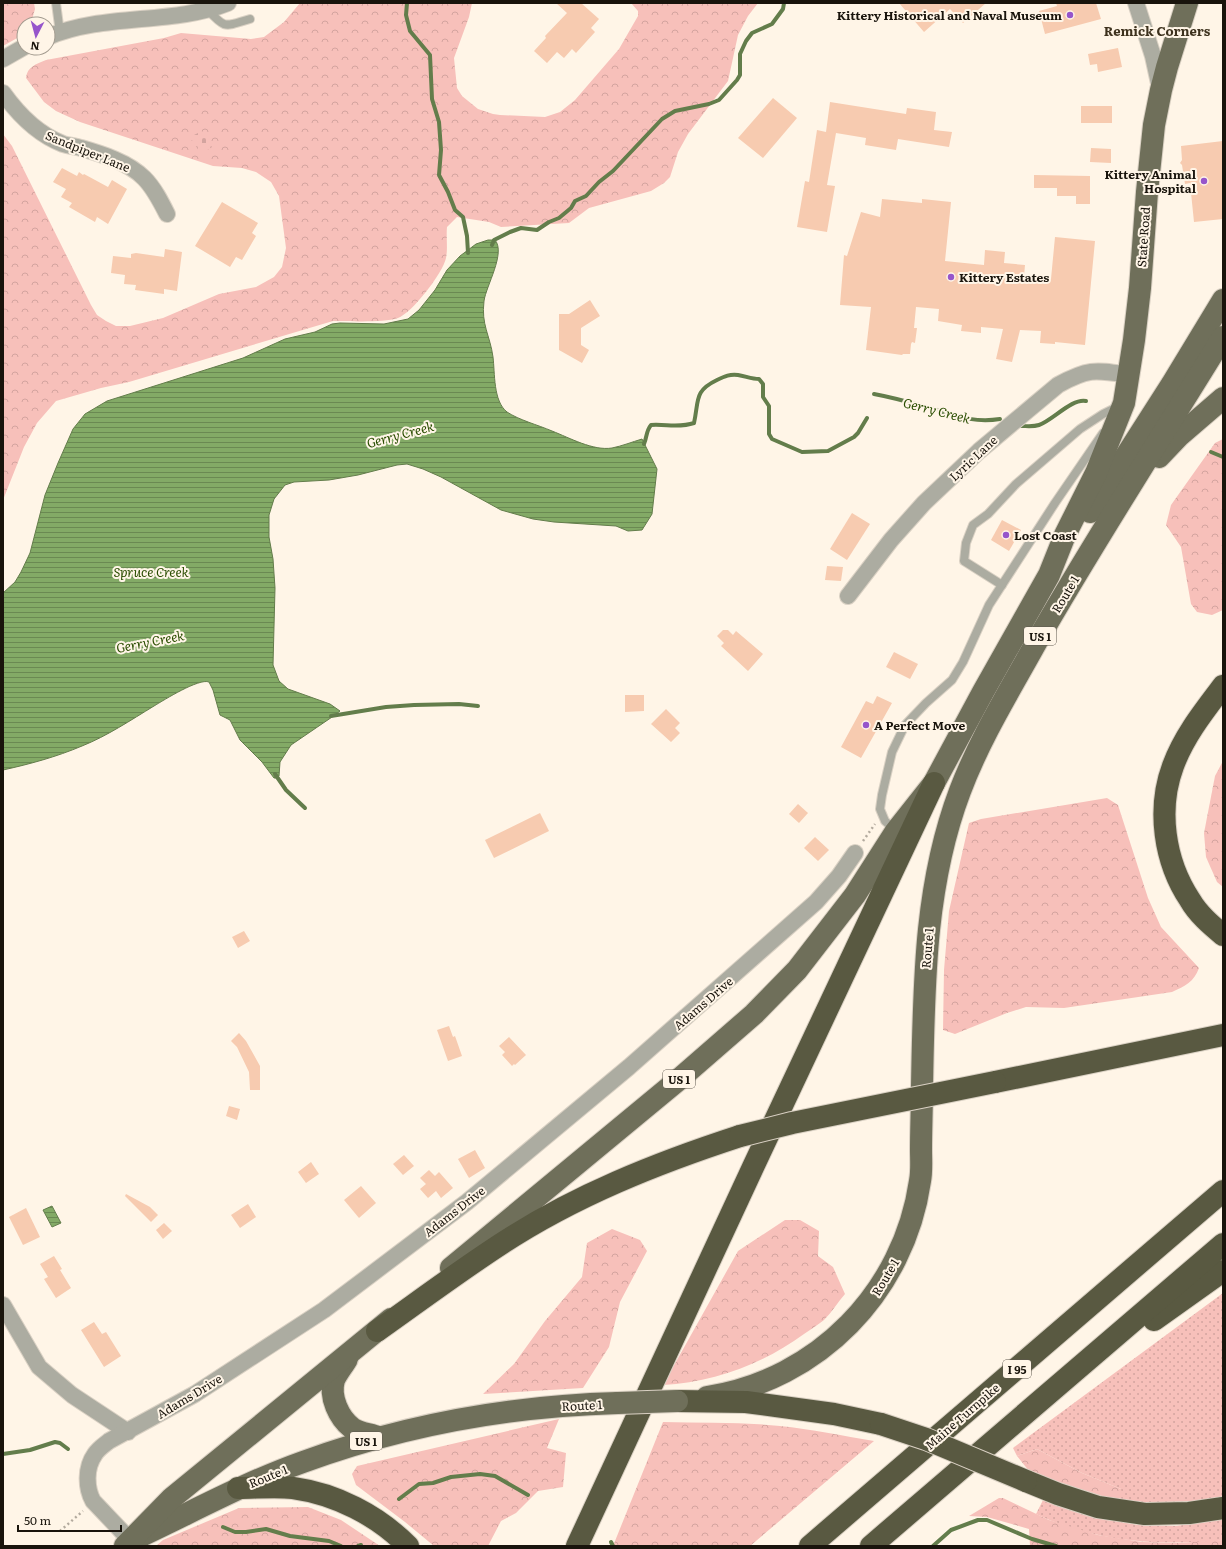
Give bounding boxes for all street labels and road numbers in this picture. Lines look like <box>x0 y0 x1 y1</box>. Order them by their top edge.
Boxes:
street label: Sandpiper Lane <box>43 126 133 176</box>
street label: State Road <box>1132 206 1154 268</box>
street label: Lyric Lane <box>945 431 1001 485</box>
street label: Route 1 <box>1047 572 1083 616</box>
road number: US 1 <box>1024 627 1056 645</box>
street label: Route 1 <box>916 927 938 969</box>
street label: Adams Drive <box>669 972 737 1034</box>
road number: US 1 <box>663 1070 695 1088</box>
street label: Adams Drive <box>420 1181 488 1241</box>
street label: Route 1 <box>867 1255 903 1299</box>
road number: I 95 <box>1003 1360 1031 1378</box>
street label: Adams Drive <box>153 1369 225 1423</box>
street label: Maine Turnpike <box>921 1379 1003 1453</box>
street label: Route 1 <box>561 1395 603 1415</box>
road number: US 1 <box>350 1432 382 1450</box>
street label: Route 1 <box>246 1460 290 1492</box>

